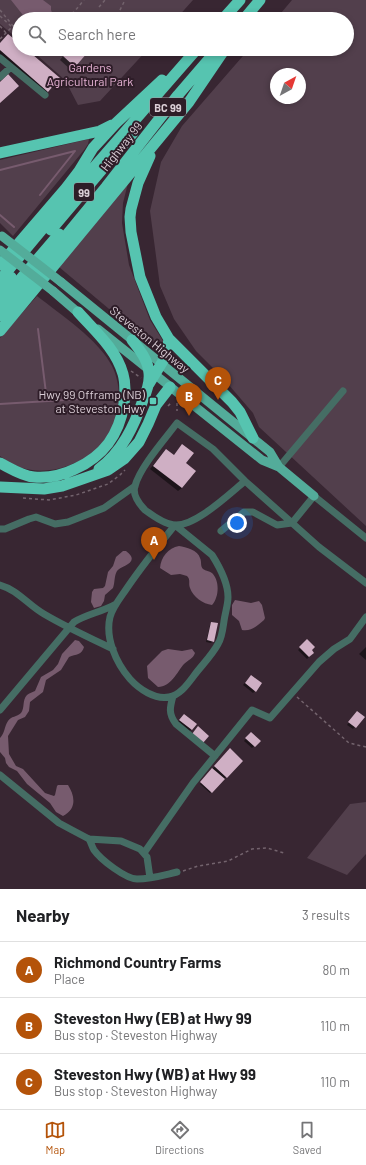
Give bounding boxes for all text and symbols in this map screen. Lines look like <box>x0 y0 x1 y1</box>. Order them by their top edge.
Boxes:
search box <box>12 12 354 56</box>
icon: search <box>26 23 48 45</box>
text: Search here <box>58 25 136 43</box>
park label: Gardens Agricultural Park <box>47 60 133 88</box>
north arrow <box>270 68 306 104</box>
road number: BC 99 <box>150 98 186 116</box>
street label: Highway 99 <box>97 119 145 173</box>
road number: 99 <box>74 183 94 201</box>
street label: Steveston Highway <box>107 303 193 376</box>
pin: C <box>205 367 231 400</box>
pin: B <box>176 383 202 416</box>
place label: Hwy 99 Offramp (NB) at Steveston Hwy <box>38 387 146 415</box>
marker: Hwy 99 Offramp (NB) at Steveston Hwy <box>148 396 158 406</box>
your location <box>227 513 247 533</box>
pin: A <box>141 527 167 560</box>
text: Nearby <box>16 905 70 925</box>
text: 3 results <box>302 907 350 923</box>
text: Richmond Country Farms <box>54 953 221 971</box>
text: A <box>25 962 33 978</box>
text: 80 m <box>323 962 350 978</box>
text: Place <box>54 971 85 987</box>
text: Steveston Hwy (EB) at Hwy 99 <box>54 1009 252 1027</box>
text: B <box>25 1018 33 1034</box>
text: 110 m <box>320 1018 350 1034</box>
text: Bus stop · Steveston Highway <box>54 1027 217 1043</box>
text: Steveston Hwy (WB) at Hwy 99 <box>54 1065 256 1083</box>
text: C <box>25 1074 33 1090</box>
text: 110 m <box>320 1074 350 1090</box>
text: Bus stop · Steveston Highway <box>54 1083 217 1099</box>
tab: Map <box>44 1119 66 1156</box>
tab: Directions <box>155 1119 204 1156</box>
tab: Saved <box>293 1119 322 1156</box>

